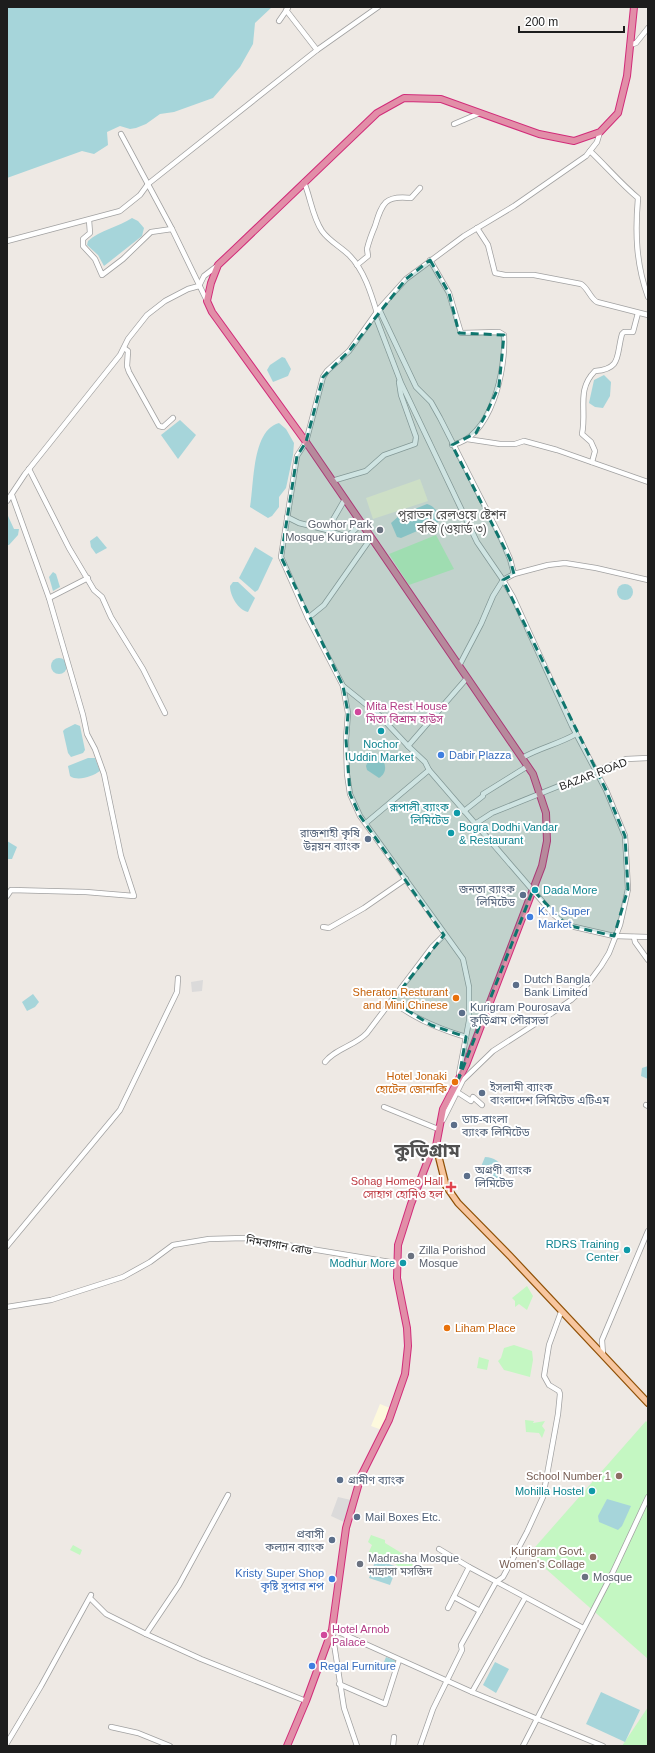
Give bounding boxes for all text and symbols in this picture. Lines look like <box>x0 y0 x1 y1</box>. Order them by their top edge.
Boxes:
scale bar <box>519 8 624 34</box>
text: 200 m <box>525 15 558 29</box>
district label: পুরাতন রেলওয়ে ষ্টেশন বস্তি (ওয়ার্ড ৩) <box>398 507 507 536</box>
place label: Gowhor Park Mosque Kurigram <box>285 518 372 543</box>
marker: Gowhor Park Mosque Kurigram <box>375 525 385 535</box>
place label: Mita Rest House মিতা বিশ্রাম হাউস <box>365 700 447 725</box>
marker: Mita Rest House মিতা বিশ্রাম হাউস <box>353 707 363 717</box>
marker: Nochor Uddin Market <box>376 726 386 736</box>
place label: Nochor Uddin Market <box>348 738 414 763</box>
place label: Dabir Plazza <box>449 749 512 761</box>
marker: Dabir Plazza <box>436 750 446 760</box>
street label: BAZAR ROAD <box>557 756 629 792</box>
place label: রূপালী ব্যাংক লিমিটেড <box>389 801 449 826</box>
marker: রূপালী ব্যাংক লিমিটেড <box>452 808 462 818</box>
place label: Bogra Dodhi Vandar & Restaurant <box>459 821 558 846</box>
place label: রাজশাহী কৃষি উন্নয়ন ব্যাংক <box>299 827 360 852</box>
marker: Bogra Dodhi Vandar & Restaurant <box>446 828 456 838</box>
marker: রাজশাহী কৃষি উন্নয়ন ব্যাংক <box>363 834 373 844</box>
place label: জনতা ব্যাংক লিমিটেড <box>458 883 515 908</box>
place label: Dada More <box>543 884 597 896</box>
marker: Dada More <box>530 885 540 895</box>
marker: জনতা ব্যাংক লিমিটেড <box>518 890 528 900</box>
place label: K. I. Super Market <box>538 905 590 930</box>
marker: K. I. Super Market <box>525 912 535 922</box>
place label: Dutch Bangla Bank Limited <box>524 973 591 998</box>
marker: Dutch Bangla Bank Limited <box>511 980 521 990</box>
place label: Sheraton Resturant and Mini Chinese <box>353 986 448 1011</box>
marker: Sheraton Resturant and Mini Chinese <box>451 993 461 1003</box>
place label: Kurigram Pourosava কুড়িগ্রাম পৌরসভা <box>469 1001 571 1027</box>
marker: Kurigram Pourosava কুড়িগ্রাম পৌরসভা <box>457 1008 467 1018</box>
place label: Hotel Jonaki হোটেল জোনাকি <box>375 1070 447 1095</box>
marker: Hotel Jonaki হোটেল জোনাকি <box>450 1077 460 1087</box>
place label: ইসলামী ব্যাংক বাংলাদেশ লিমিটেড এটিএম <box>489 1081 609 1106</box>
marker: ইসলামী ব্যাংক বাংলাদেশ লিমিটেড এটিএম <box>477 1088 487 1098</box>
place label: ডাচ-বাংলা ব্যাংক লিমিটেড <box>461 1113 530 1138</box>
marker: ডাচ-বাংলা ব্যাংক লিমিটেড <box>449 1120 459 1130</box>
district label: কুড়িগ্রাম <box>393 1140 461 1162</box>
place label: অগ্রণী ব্যাংক লিমিটেড <box>474 1164 532 1189</box>
marker: অগ্রণী ব্যাংক লিমিটেড <box>462 1171 472 1181</box>
place label: Sohag Homeo Hall সোহাগ হোমিও হল <box>351 1175 444 1200</box>
marker: Sohag Homeo Hall সোহাগ হোমিও হল <box>446 1182 456 1192</box>
street label: নিমবাগান রোড <box>244 1233 313 1257</box>
place label: RDRS Training Center <box>546 1238 619 1263</box>
place label: Zilla Porishod Mosque <box>419 1244 486 1269</box>
marker: RDRS Training Center <box>622 1245 632 1255</box>
marker: Zilla Porishod Mosque <box>406 1251 416 1261</box>
place label: Modhur More <box>330 1257 395 1269</box>
marker: Modhur More <box>398 1258 408 1268</box>
place label: Liham Place <box>455 1322 516 1334</box>
marker: Liham Place <box>442 1323 452 1333</box>
place label: School Number 1 <box>526 1470 611 1482</box>
marker: School Number 1 <box>614 1471 624 1481</box>
place label: গ্রামীণ ব্যাংক <box>348 1474 404 1486</box>
marker: গ্রামীণ ব্যাংক <box>335 1475 345 1485</box>
place label: Mohilla Hostel <box>515 1485 584 1497</box>
marker: Mohilla Hostel <box>587 1486 597 1496</box>
place label: Mail Boxes Etc. <box>365 1511 441 1523</box>
marker: Mail Boxes Etc. <box>352 1512 362 1522</box>
place label: প্রবাসী কল্যান ব্যাংক <box>264 1528 325 1553</box>
marker: প্রবাসী কল্যান ব্যাংক <box>327 1535 337 1545</box>
place label: Kurigram Govt. Women's Collage <box>499 1545 585 1570</box>
place label: Madrasha Mosque মাদ্রাসা মসজিদ <box>367 1552 459 1577</box>
marker: Kurigram Govt. Women's Collage <box>588 1552 598 1562</box>
marker: Madrasha Mosque মাদ্রাসা মসজিদ <box>355 1559 365 1569</box>
place label: Kristy Super Shop কৃষ্টি সুপার শপ <box>235 1567 324 1594</box>
place label: Mosque <box>593 1571 632 1583</box>
marker: Mosque <box>580 1572 590 1582</box>
marker: Kristy Super Shop কৃষ্টি সুপার শপ <box>327 1574 337 1584</box>
place label: Hotel Arnob Palace <box>332 1623 389 1648</box>
marker: Hotel Arnob Palace <box>319 1630 329 1640</box>
place label: Regal Furniture <box>320 1660 396 1672</box>
marker: Regal Furniture <box>307 1661 317 1671</box>

